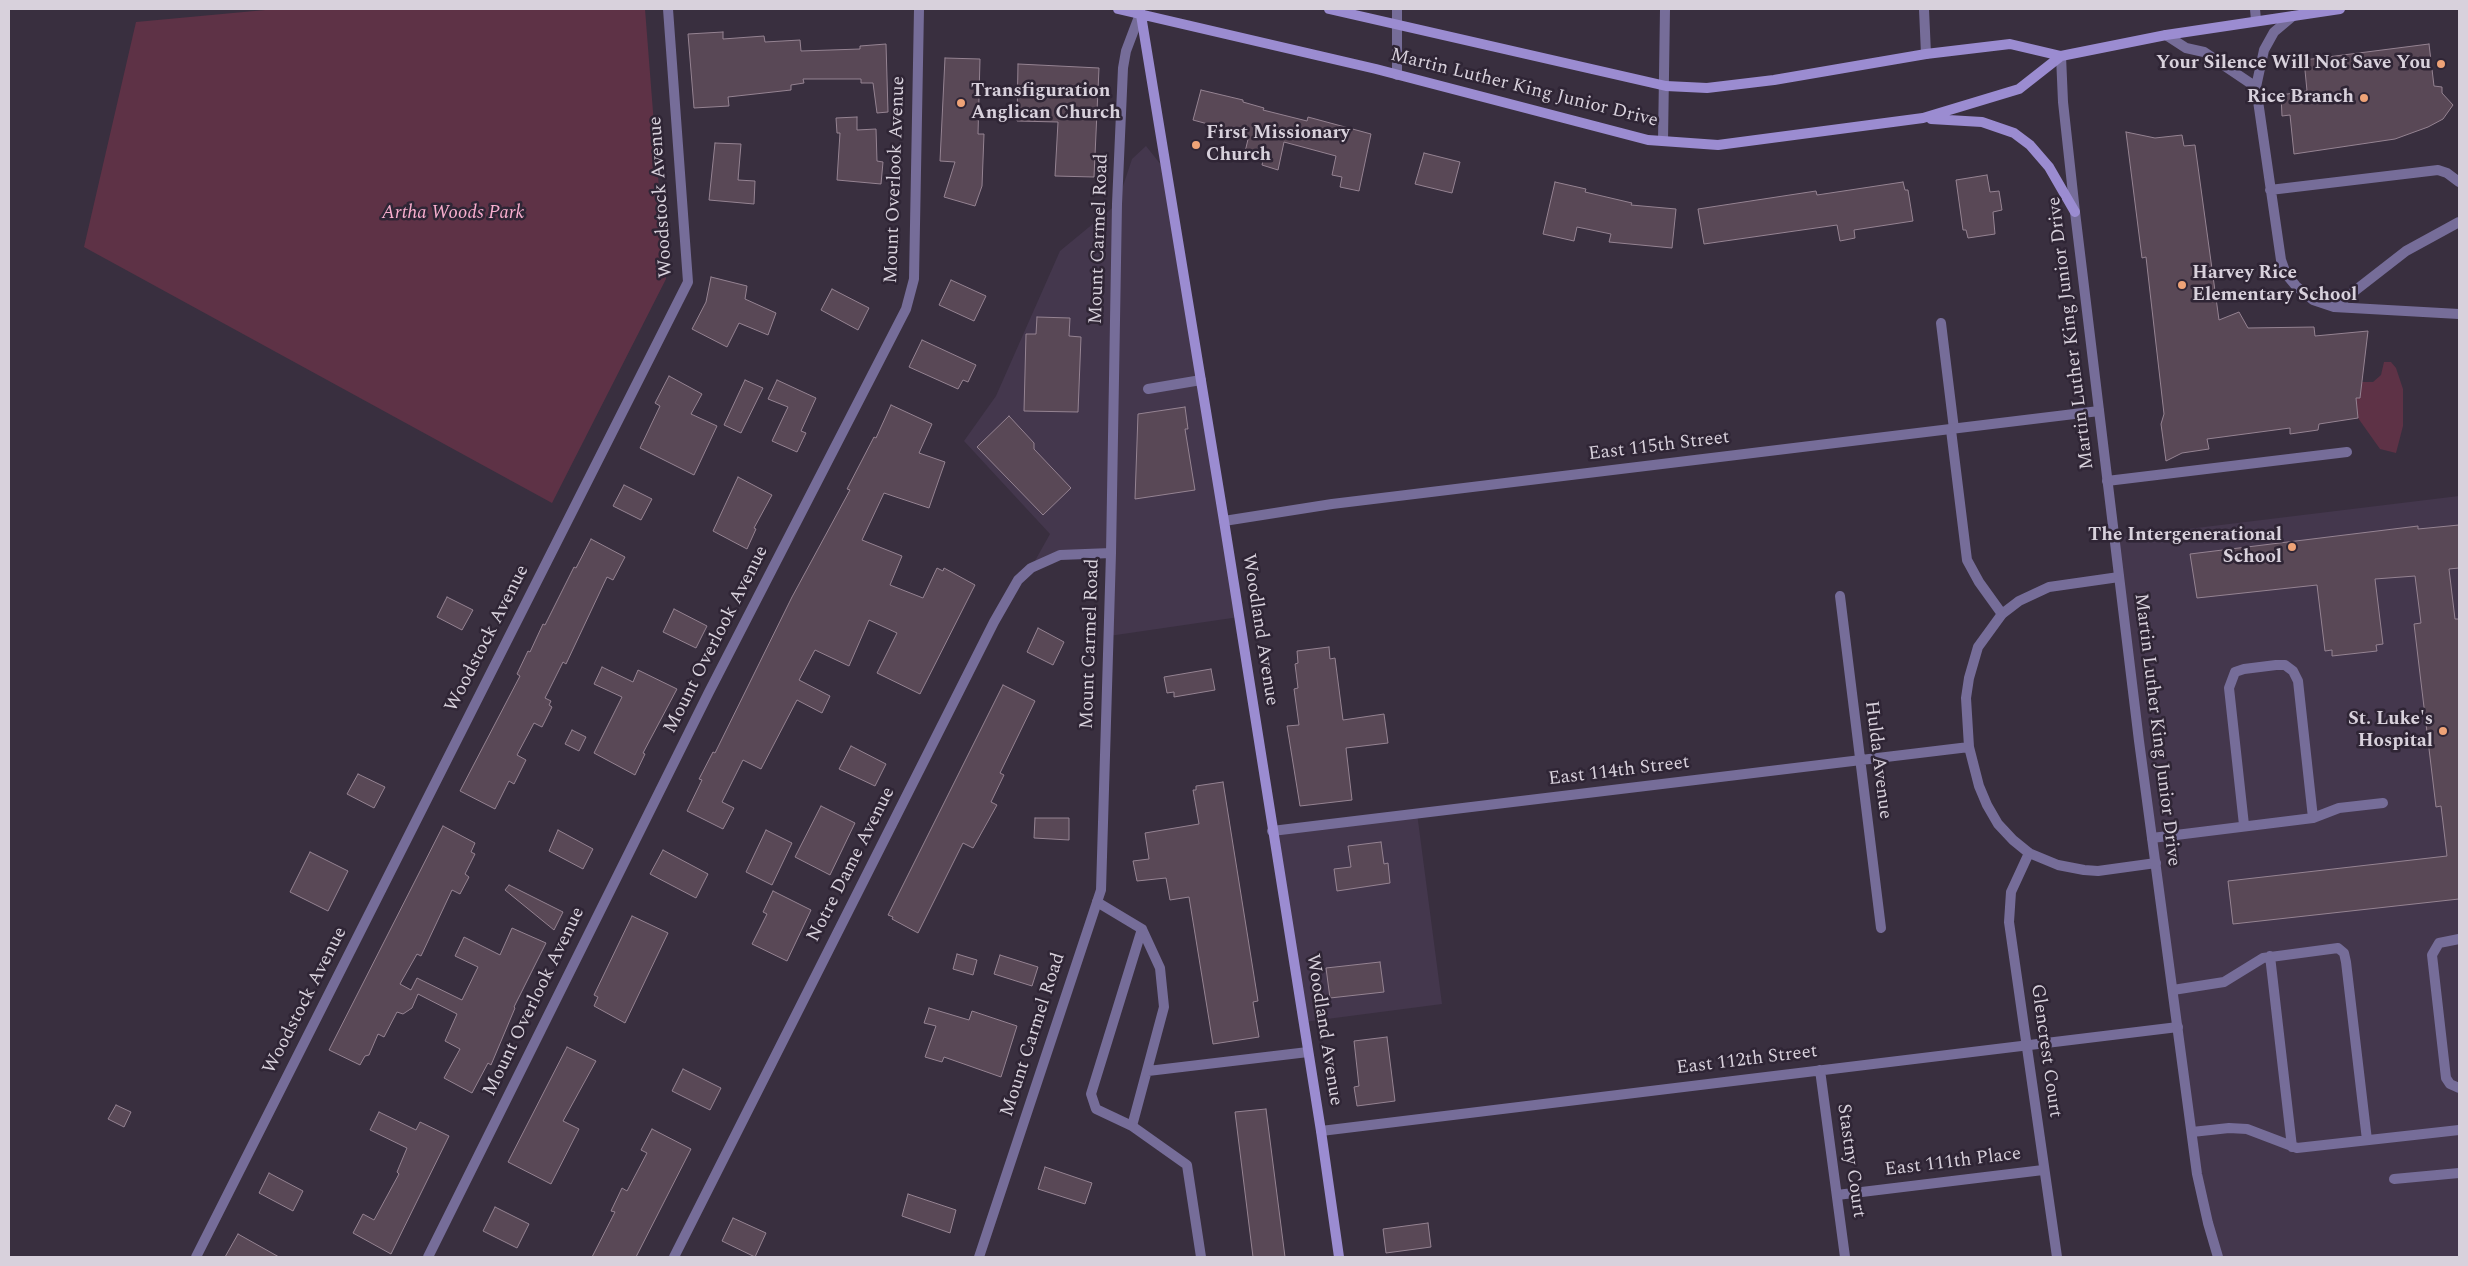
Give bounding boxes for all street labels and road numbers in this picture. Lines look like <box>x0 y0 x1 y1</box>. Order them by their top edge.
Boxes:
street label: Martin Luther King Junior Drive <box>1388 45 1660 133</box>
street label: Mount Overlook Avenue <box>881 76 911 284</box>
street label: Woodstock Avenue <box>645 115 679 279</box>
street label: Mount Carmel Road <box>1086 153 1114 325</box>
street label: Martin Luther King Junior Drive <box>2044 195 2100 471</box>
street label: East 115th Street <box>1587 427 1731 467</box>
street label: Mount Overlook Avenue <box>660 542 774 738</box>
street label: Woodland Avenue <box>1236 552 1282 708</box>
street label: Mount Carmel Road <box>1077 558 1105 730</box>
street label: Woodstock Avenue <box>441 562 535 716</box>
street label: Martin Luther King Junior Drive <box>2128 592 2184 868</box>
street label: Hulda Avenue <box>1858 700 1896 820</box>
street label: East 114th Street <box>1547 752 1691 792</box>
street label: Notre Dame Avenue <box>803 784 901 946</box>
street label: Mount Overlook Avenue <box>479 904 591 1100</box>
street label: Woodstock Avenue <box>259 924 353 1078</box>
street label: Mount Carmel Road <box>997 950 1071 1120</box>
street label: Woodland Avenue <box>1300 952 1346 1108</box>
street label: Glencrest Court <box>2024 983 2066 1119</box>
street label: East 112th Street <box>1675 1041 1819 1081</box>
street label: Stastny Court <box>1831 1102 1869 1220</box>
street label: East 111th Place <box>1883 1143 2023 1183</box>

